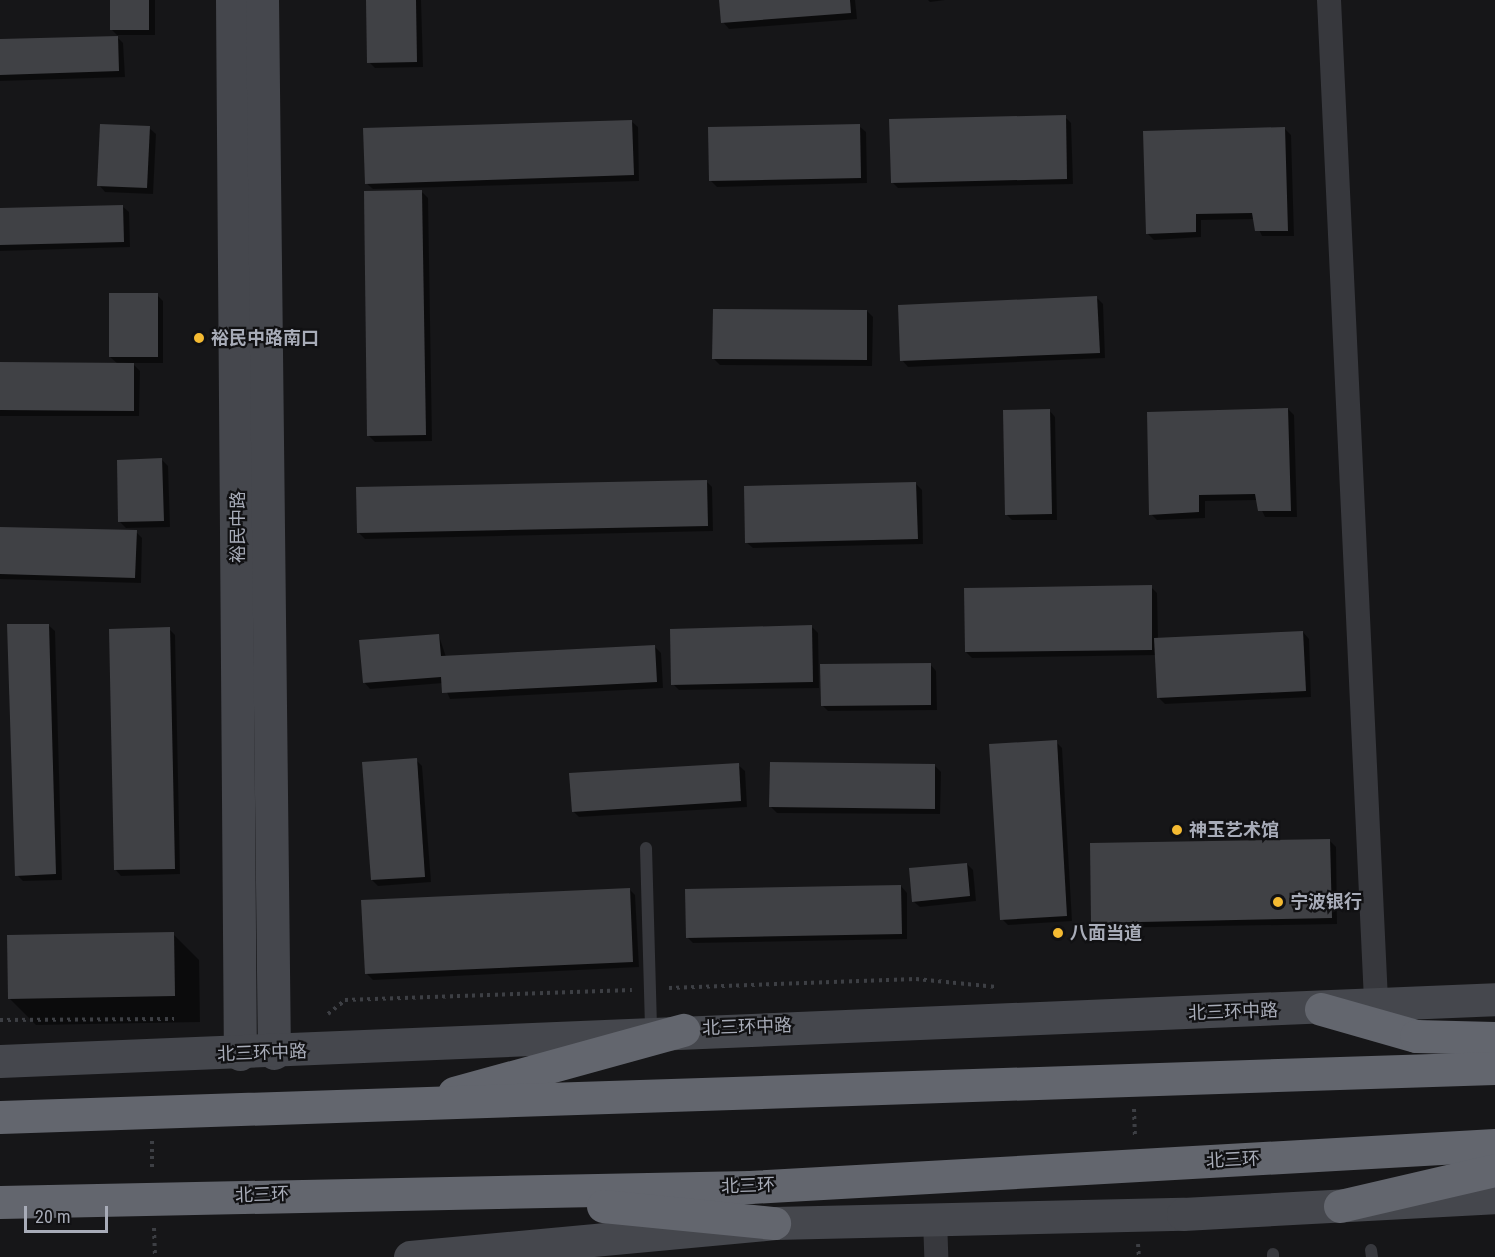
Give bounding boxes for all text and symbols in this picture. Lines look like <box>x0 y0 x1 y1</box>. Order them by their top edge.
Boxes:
place label: 裕民中路南口 <box>211 327 319 349</box>
marker: 裕民中路南口 <box>192 331 206 345</box>
street label: 裕民中路 <box>227 491 249 563</box>
place label: 神玉艺术馆 <box>1189 819 1279 841</box>
marker: 神玉艺术馆 <box>1170 823 1184 837</box>
place label: 宁波银行 <box>1290 891 1362 913</box>
marker: 宁波银行 <box>1271 895 1285 909</box>
place label: 八面当道 <box>1070 922 1142 944</box>
marker: 八面当道 <box>1051 926 1065 940</box>
street label: 北三环中路 <box>1188 1000 1278 1024</box>
street label: 北三环中路 <box>702 1015 792 1039</box>
street label: 北三环中路 <box>217 1041 307 1065</box>
street label: 北三环 <box>1205 1148 1261 1172</box>
street label: 北三环 <box>721 1174 775 1198</box>
street label: 北三环 <box>235 1183 289 1207</box>
scale bar <box>27 1194 111 1232</box>
text: 20 m <box>35 1206 70 1227</box>

